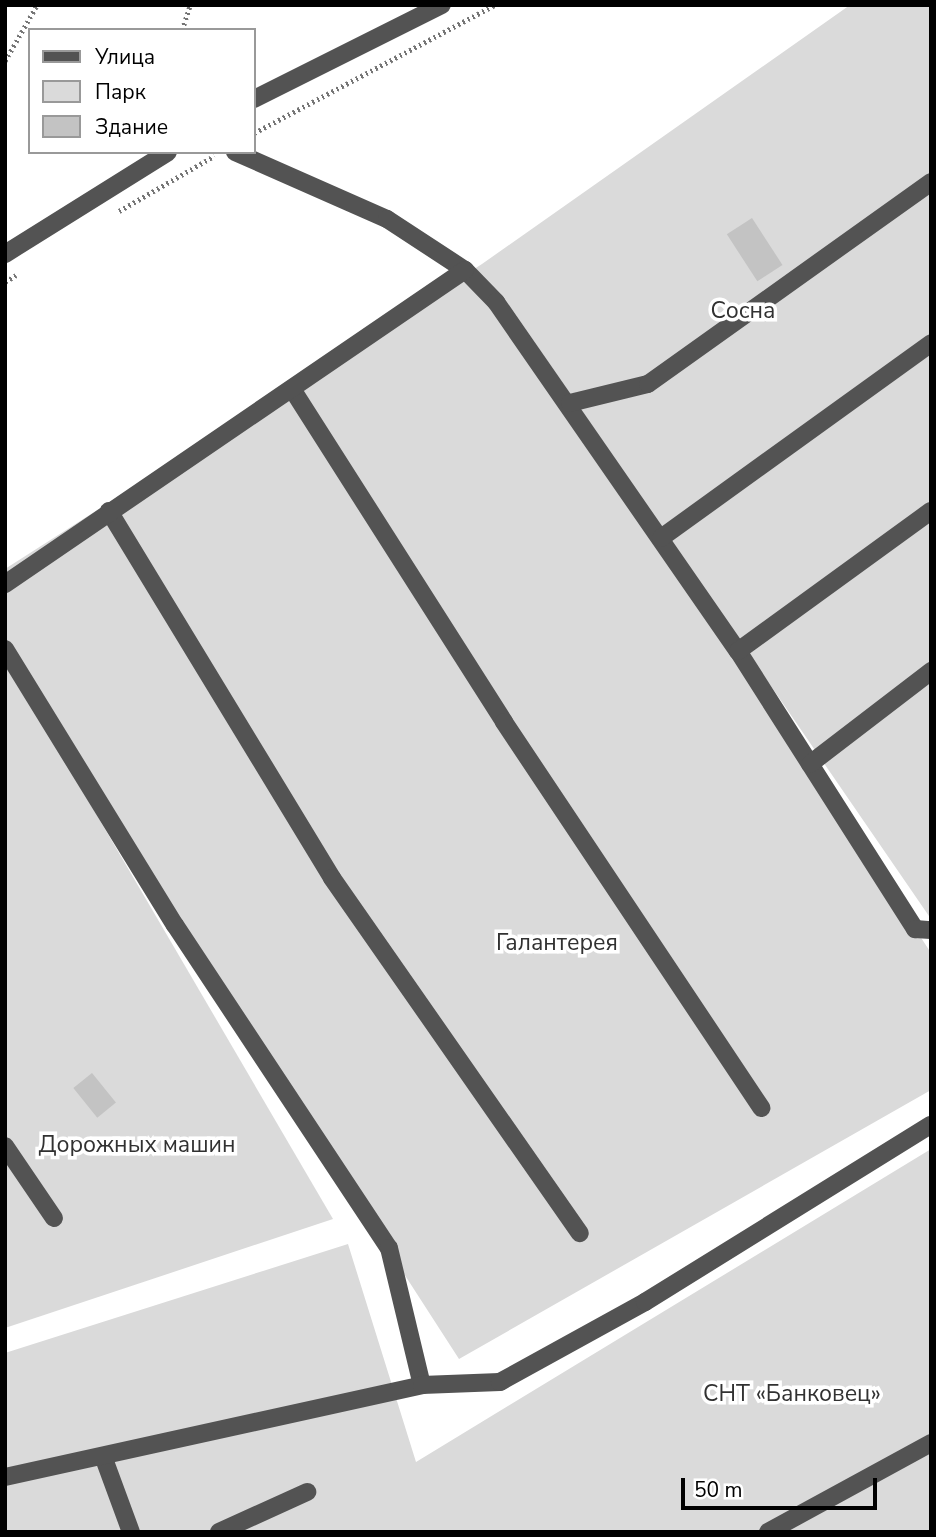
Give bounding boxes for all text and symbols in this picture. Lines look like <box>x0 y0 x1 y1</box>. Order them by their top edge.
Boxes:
legend <box>28 28 256 154</box>
text: Улица <box>95 43 155 71</box>
text: Парк <box>95 78 146 106</box>
text: Здание <box>95 113 168 141</box>
park label: Сосна <box>710 297 776 325</box>
park label: Галантерея <box>496 929 618 957</box>
park label: Дорожных машин <box>39 1131 235 1159</box>
park label: СНТ «Банковец» <box>703 1380 881 1408</box>
scale bar <box>684 1464 880 1508</box>
text: 50 m <box>694 1476 743 1504</box>

